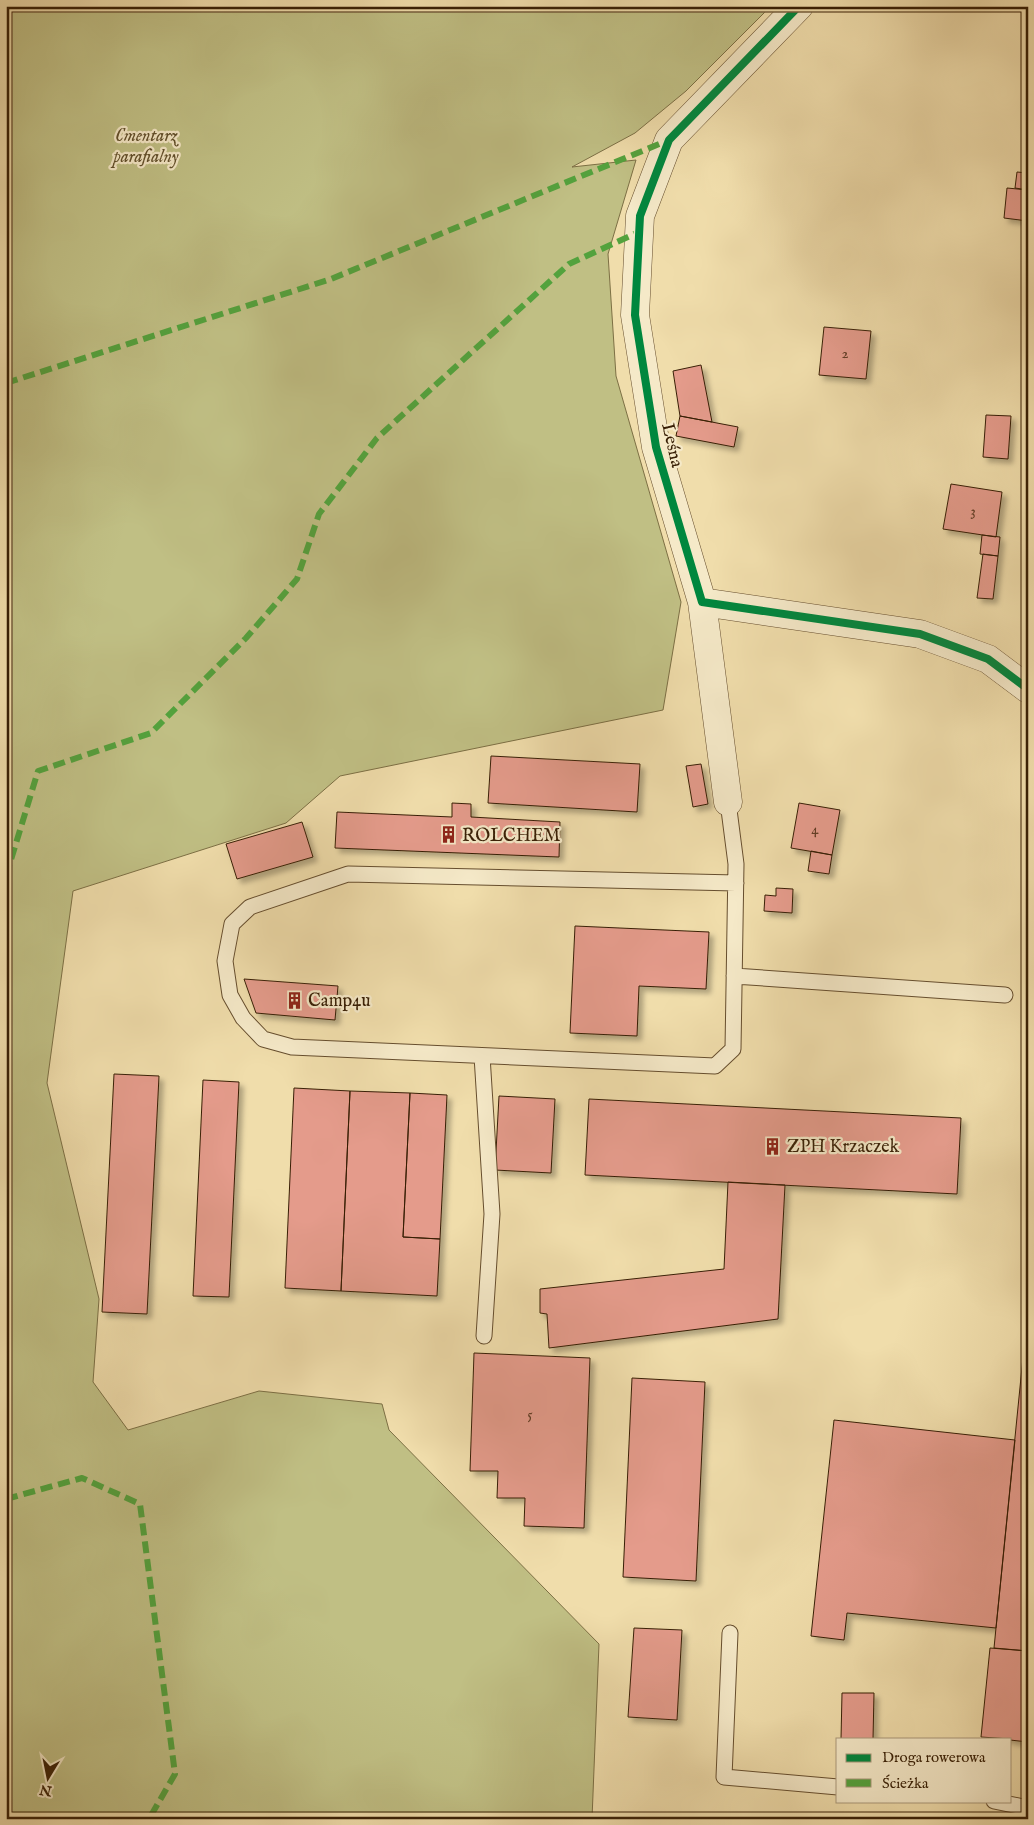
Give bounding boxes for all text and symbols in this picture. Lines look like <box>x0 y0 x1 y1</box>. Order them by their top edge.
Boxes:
park label: Cmentarz parafialny <box>110 125 179 169</box>
house number: 2 <box>841 344 849 363</box>
street label: Leśna <box>655 421 688 470</box>
house number: 3 <box>970 502 976 521</box>
house number: 4 <box>811 820 819 839</box>
building icon: ROLCHEM <box>438 825 458 845</box>
place label: ROLCHEM <box>462 825 561 848</box>
building icon: Camp4u <box>284 990 304 1010</box>
place label: Camp4u <box>308 990 370 1013</box>
building icon: ZPH Krzaczek <box>763 1136 783 1156</box>
place label: ZPH Krzaczek <box>787 1136 899 1159</box>
house number: 5 <box>527 1405 533 1424</box>
legend <box>836 1738 1012 1802</box>
text: Droga rowerowa <box>882 1748 986 1767</box>
north arrow <box>22 1752 72 1802</box>
text: Ścieżka <box>882 1774 929 1793</box>
text: N <box>38 1780 54 1800</box>

